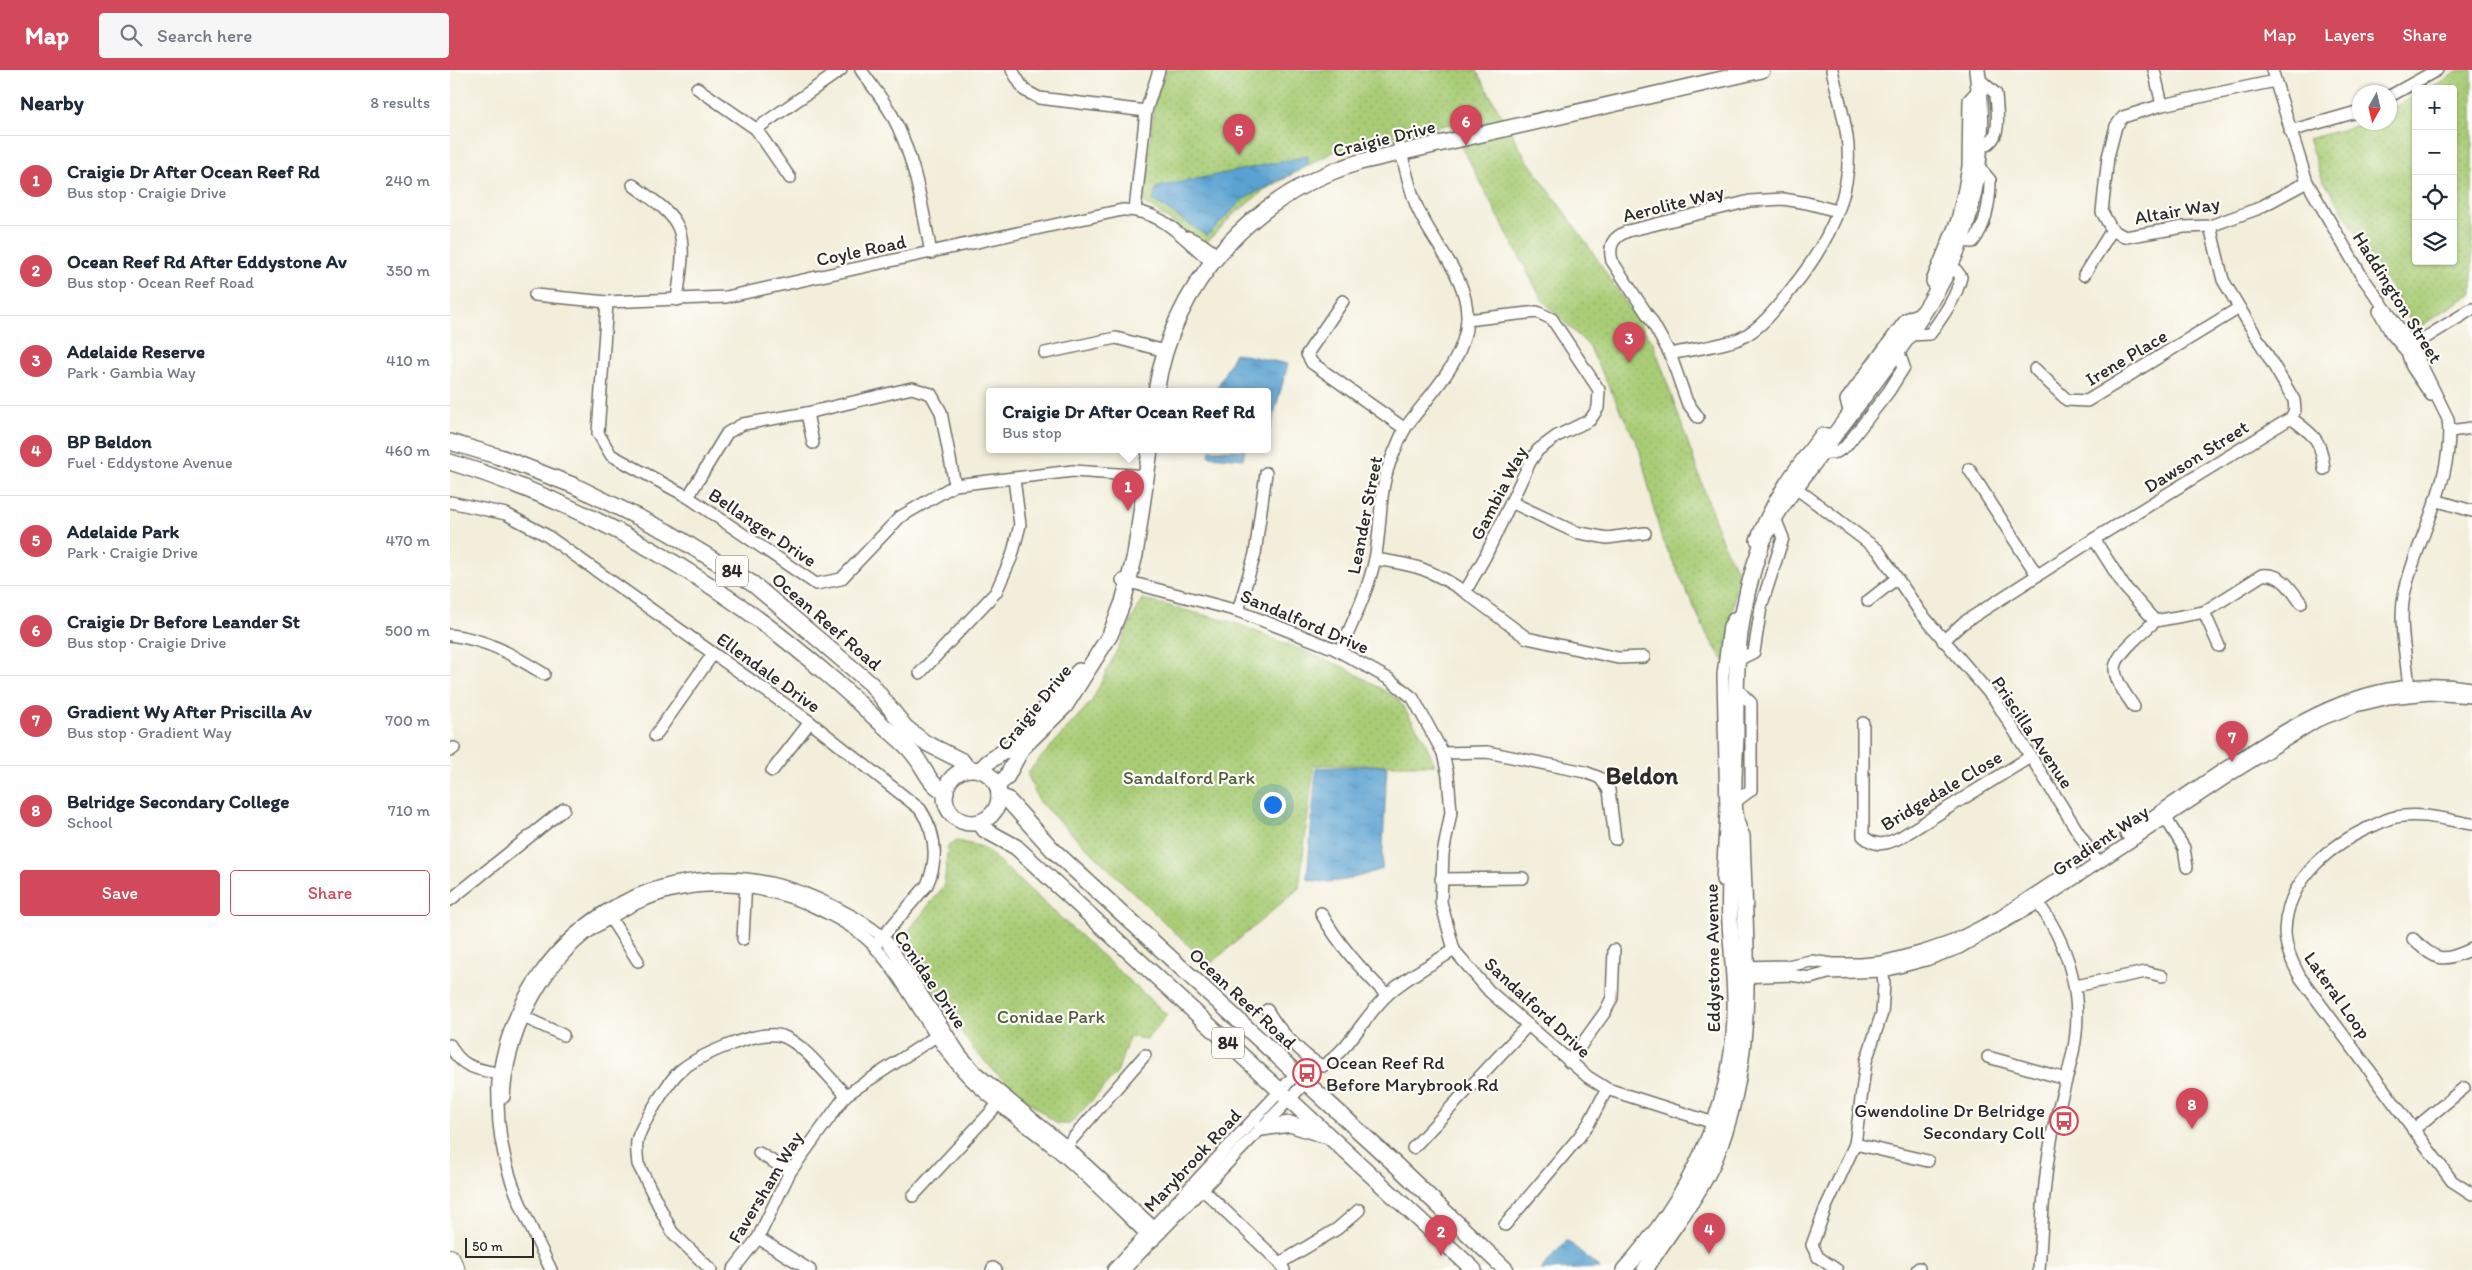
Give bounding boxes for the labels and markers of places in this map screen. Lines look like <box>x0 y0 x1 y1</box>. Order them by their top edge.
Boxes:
pin: 6 <box>1450 105 1482 146</box>
pin: 5 <box>1223 114 1255 155</box>
pin: 3 <box>1613 322 1645 363</box>
pin: 1 <box>1112 470 1144 511</box>
pin: 7 <box>2216 721 2248 762</box>
place label: Ocean Reef Rd Before Marybrook Rd <box>1326 1051 1499 1096</box>
bus stop icon: Ocean Reef Rd Before Marybrook Rd <box>1292 1058 1322 1088</box>
pin: 8 <box>2176 1088 2208 1129</box>
place label: Gwendoline Dr Belridge Secondary Coll <box>1854 1099 2046 1144</box>
bus stop icon: Gwendoline Dr Belridge Secondary Coll <box>2049 1106 2079 1136</box>
pin: 4 <box>1693 1213 1725 1254</box>
pin: 2 <box>1425 1215 1457 1256</box>

